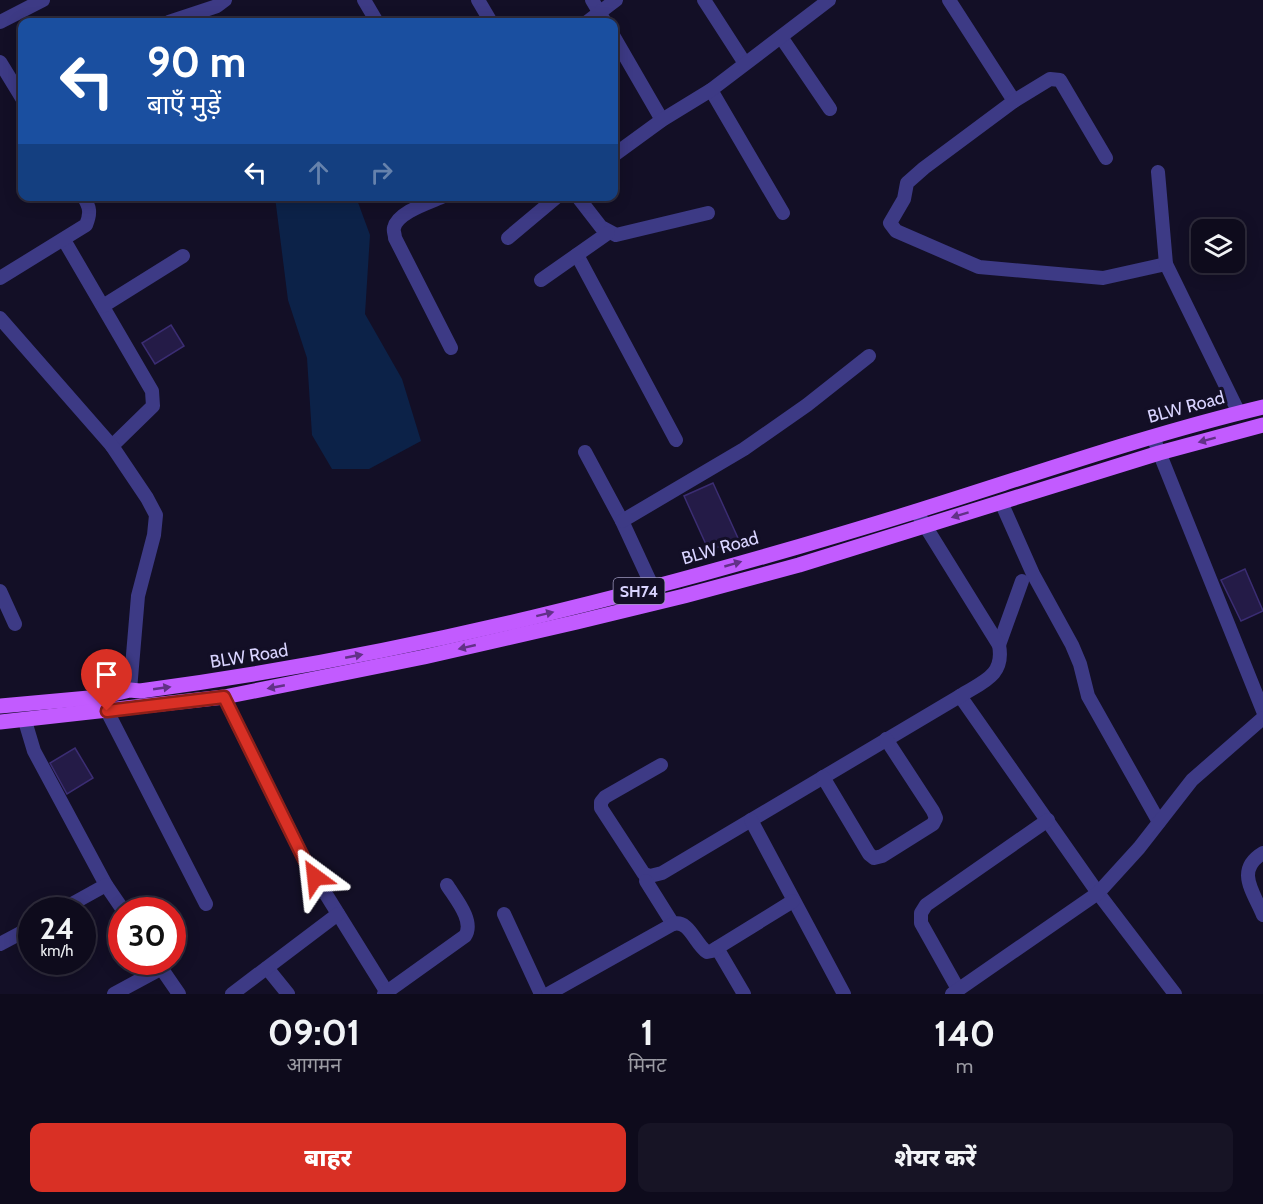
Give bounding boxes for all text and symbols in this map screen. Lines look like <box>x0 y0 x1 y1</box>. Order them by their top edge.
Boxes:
text: 90 m <box>147 36 246 88</box>
icon: left <box>48 42 126 120</box>
text: बाएँ मुड़ें <box>147 88 221 121</box>
icon: left <box>239 156 272 189</box>
icon: ahead <box>302 156 335 189</box>
icon: right <box>365 156 398 189</box>
map controls <box>1191 219 1245 273</box>
button: layers <box>1191 219 1245 273</box>
street label: BLW Road <box>1145 386 1227 428</box>
one-way arrow <box>1197 436 1215 445</box>
one-way arrow <box>951 511 969 520</box>
street label: BLW Road <box>679 527 761 569</box>
one-way arrow <box>724 559 742 568</box>
road number: SH74 <box>614 578 664 604</box>
one-way arrow <box>535 609 554 619</box>
street label: BLW Road <box>208 639 290 673</box>
one-way arrow <box>458 643 477 653</box>
pin <box>81 649 132 711</box>
one-way arrow <box>345 651 364 660</box>
icon: arrive <box>90 658 123 691</box>
one-way arrow <box>267 683 286 692</box>
one-way arrow <box>153 684 172 693</box>
position arrow <box>283 845 347 909</box>
speed limit sign: 30 <box>108 897 186 975</box>
text: 24 <box>40 910 74 947</box>
text: km/h <box>41 942 73 960</box>
text: 09:01 <box>268 1010 360 1054</box>
text: 1 <box>640 1010 654 1054</box>
text: 140 <box>934 1011 995 1055</box>
text: आगमन <box>287 1053 341 1077</box>
text: मिनट <box>628 1053 666 1077</box>
text: m <box>956 1054 973 1078</box>
button: बाहर <box>30 1123 626 1192</box>
button: शेयर करें <box>638 1123 1233 1192</box>

